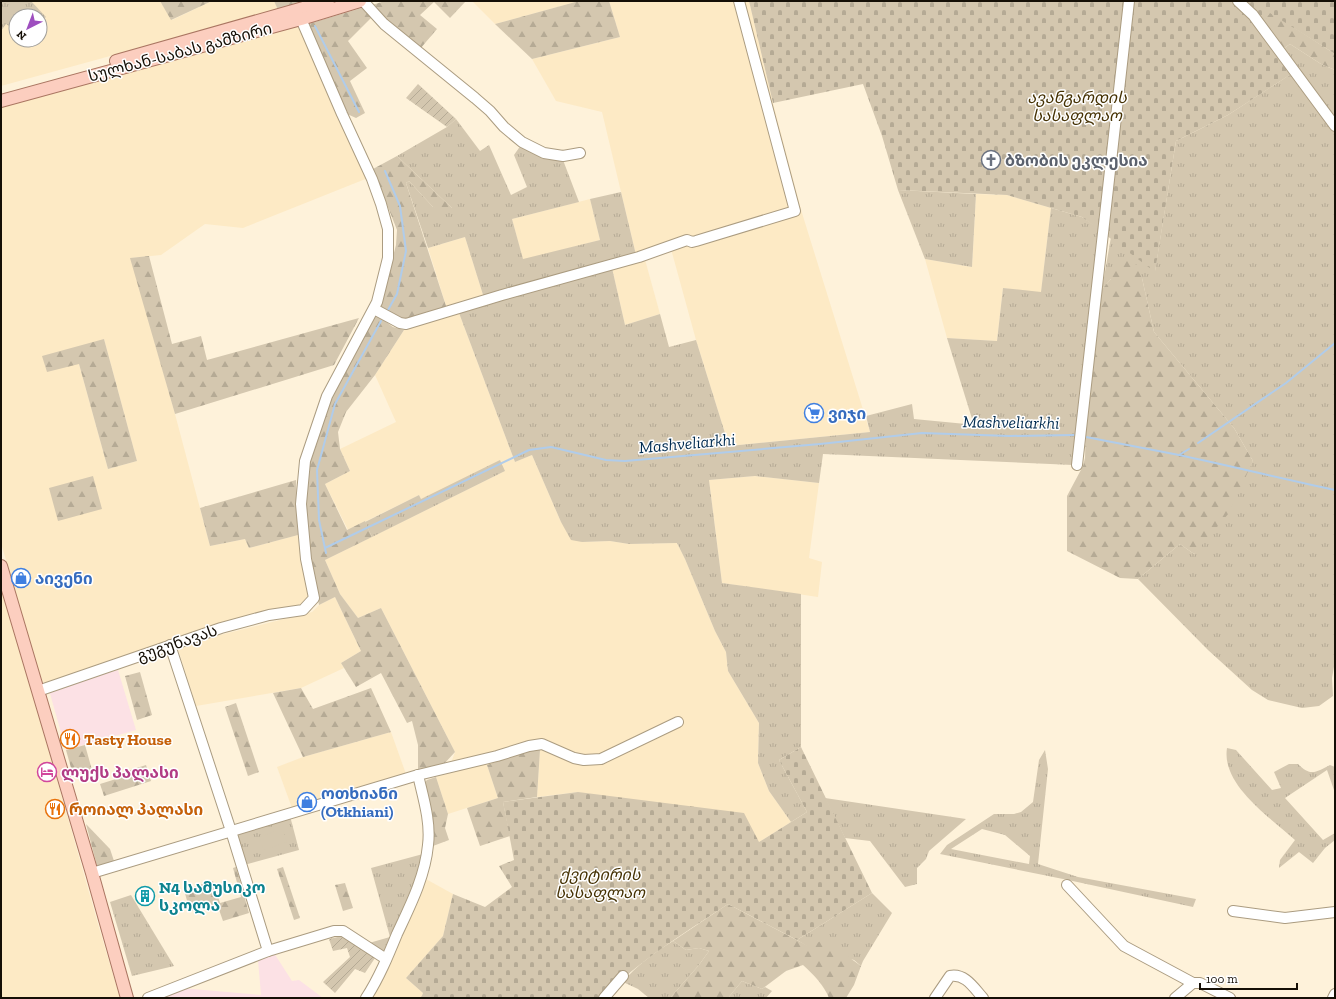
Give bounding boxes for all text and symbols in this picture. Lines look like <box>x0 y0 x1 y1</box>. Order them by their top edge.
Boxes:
north arrow <box>8 8 48 48</box>
street label: სულხან-საბას გამზირი <box>86 18 274 87</box>
text: N <box>14 27 29 43</box>
park label: ავანგარდის სასაფლაო <box>1027 88 1127 125</box>
church icon: ბზობის ეკლესია <box>980 149 1002 171</box>
place label: ბზობის ეკლესია <box>1005 151 1148 171</box>
supermarket icon: ვიჯი <box>803 402 825 424</box>
place label: ვიჯი <box>828 404 866 423</box>
water label: Mashveliarkhi <box>962 411 1060 433</box>
water label: Mashveliarkhi <box>638 429 736 457</box>
shop icon: აივენი <box>10 567 32 589</box>
place label: აივენი <box>35 569 93 588</box>
street label: გუგუნავას <box>134 620 220 666</box>
restaurant icon: Tasty House <box>59 728 81 750</box>
place label: Tasty House <box>84 730 172 749</box>
hotel icon: ლუქს პალასი <box>36 761 58 783</box>
place label: ლუქს პალასი <box>61 763 179 783</box>
place label: ოთხიანი (Otkhiani) <box>321 784 398 821</box>
shop icon: ოთხიანი (Otkhiani) <box>296 791 318 813</box>
restaurant icon: როიალ პალასი <box>44 798 66 820</box>
place label: როიალ პალასი <box>69 800 203 820</box>
park label: ქვიტირის სასაფლაო <box>555 865 646 902</box>
place label: N4 სამუსიკო სკოლა <box>159 878 266 916</box>
building icon: N4 სამუსიკო სკოლა <box>134 885 156 907</box>
scale bar <box>1200 965 1297 991</box>
text: 100 m <box>1206 972 1238 986</box>

